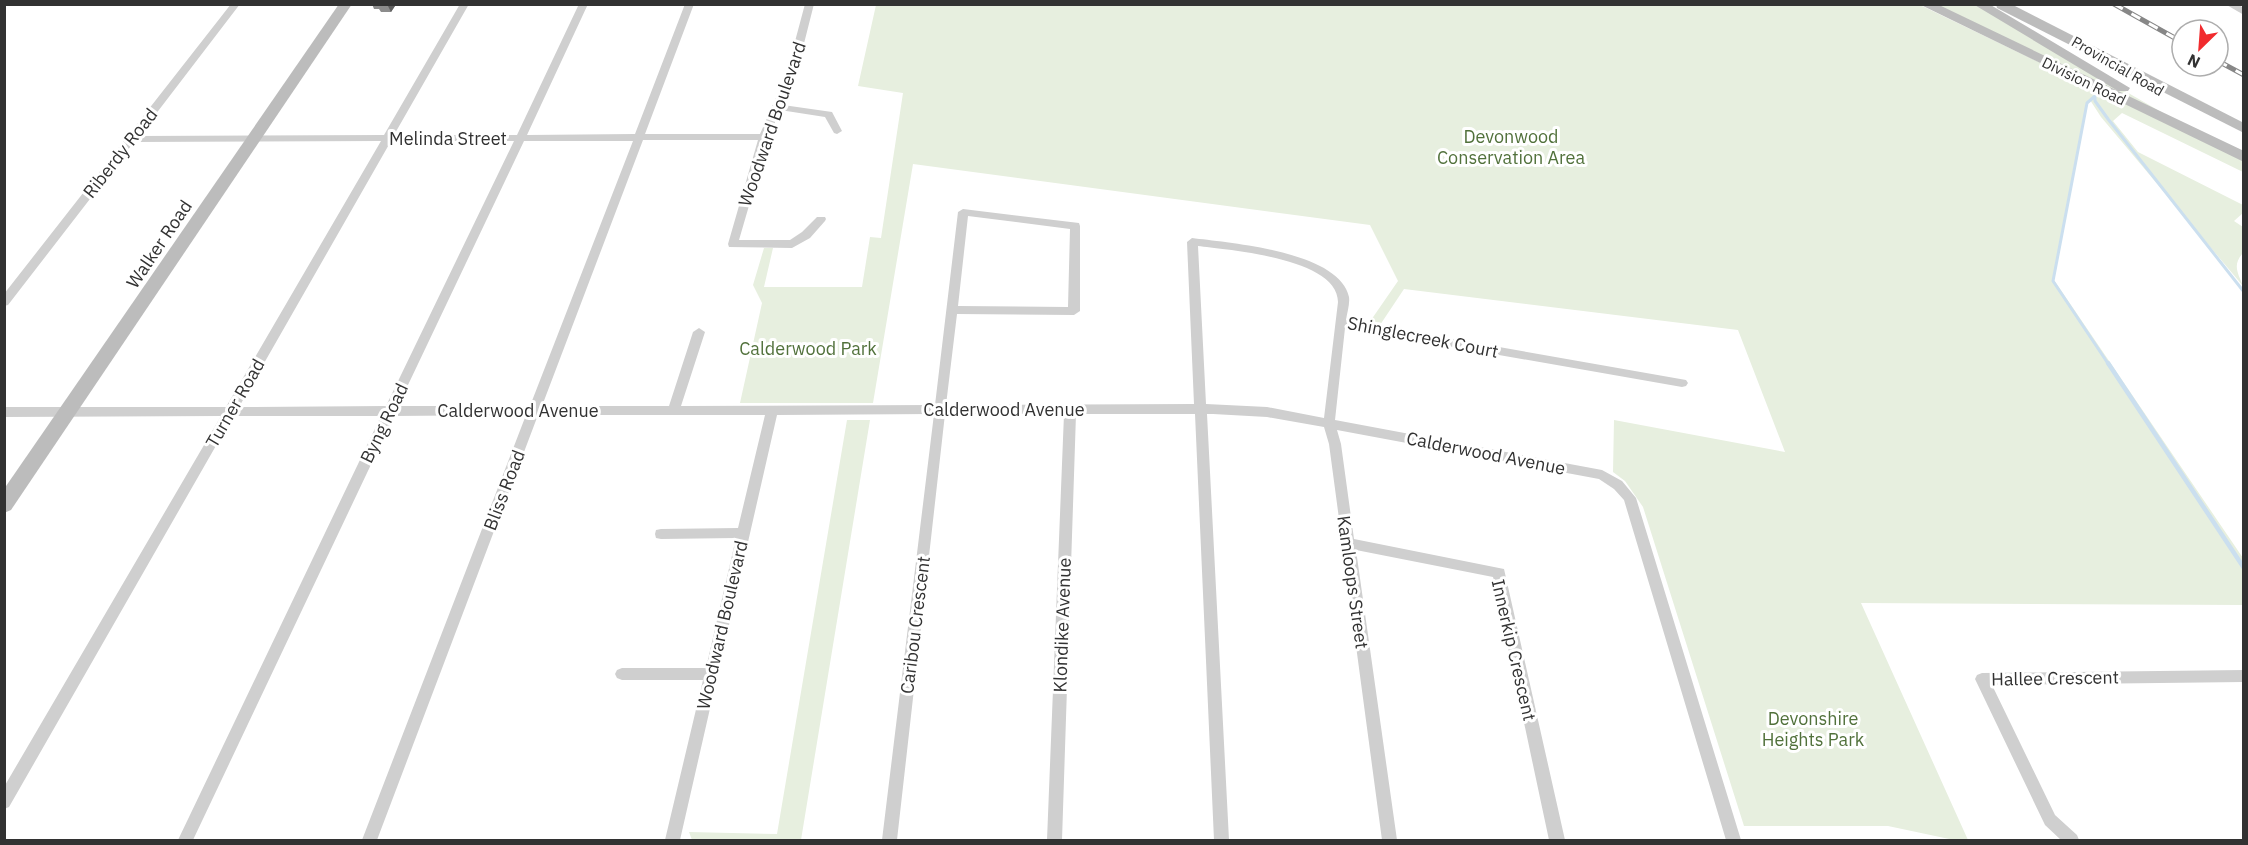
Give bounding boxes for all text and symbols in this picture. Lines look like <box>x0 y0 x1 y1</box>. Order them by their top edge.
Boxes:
north arrow <box>2170 18 2230 78</box>
street label: Provincial Road <box>2068 32 2168 100</box>
street label: Woodward Boulevard <box>733 39 811 209</box>
text: N <box>2184 50 2203 73</box>
street label: Division Road <box>2039 53 2129 109</box>
street label: Riberdy Road <box>78 103 162 203</box>
park label: Devonwood Conservation Area <box>1437 125 1585 169</box>
street label: Melinda Street <box>389 127 507 150</box>
street label: Walker Road <box>121 195 197 293</box>
street label: Shinglecreek Court <box>1346 311 1500 363</box>
park label: Calderwood Park <box>739 337 877 360</box>
street label: Turner Road <box>200 355 270 451</box>
street label: Byng Road <box>355 379 413 467</box>
street label: Calderwood Avenue <box>923 398 1085 421</box>
street label: Calderwood Avenue <box>437 399 599 422</box>
street label: Calderwood Avenue <box>1405 426 1568 480</box>
street label: Bliss Road <box>478 447 530 533</box>
street label: Kamloops Street <box>1332 514 1374 650</box>
street label: Woodward Boulevard <box>691 538 753 712</box>
street label: Caribou Crescent <box>895 555 935 695</box>
street label: Klondike Avenue <box>1048 557 1076 693</box>
street label: Innerkip Crescent <box>1487 577 1541 723</box>
street label: Hallee Crescent <box>1991 665 2119 691</box>
park label: Devonshire Heights Park <box>1762 707 1865 751</box>

